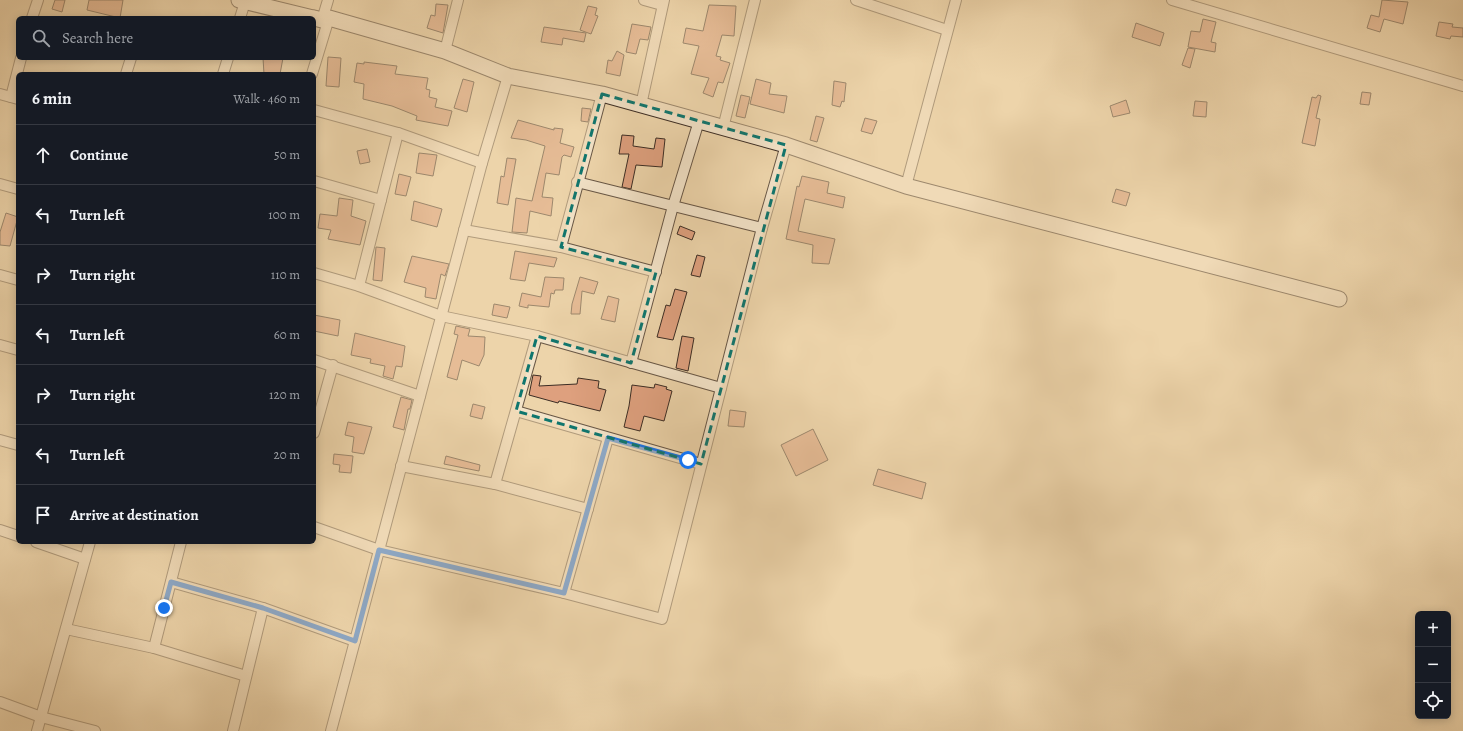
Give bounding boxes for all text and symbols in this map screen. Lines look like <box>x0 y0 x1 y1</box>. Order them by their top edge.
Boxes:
search box <box>16 16 316 60</box>
icon: search <box>30 27 52 49</box>
text: Search here <box>62 28 133 48</box>
text: 6 min <box>32 87 72 110</box>
text: Walk · 460 m <box>233 90 300 107</box>
icon: ahead <box>32 144 54 166</box>
text: Continue <box>70 145 128 165</box>
text: 50 m <box>274 146 300 163</box>
icon: left <box>32 204 54 226</box>
text: Turn left <box>70 205 125 225</box>
text: 100 m <box>268 206 300 223</box>
icon: right <box>32 264 54 286</box>
text: Turn right <box>70 265 135 285</box>
text: 110 m <box>271 266 300 283</box>
icon: left <box>32 324 54 346</box>
text: Turn left <box>70 325 125 345</box>
text: 60 m <box>274 326 300 343</box>
icon: right <box>32 384 54 406</box>
text: Turn right <box>70 385 135 405</box>
text: 120 m <box>269 386 300 403</box>
icon: left <box>32 444 54 466</box>
text: Turn left <box>70 445 125 465</box>
text: 20 m <box>274 446 300 463</box>
route start <box>679 451 697 469</box>
icon: arrive <box>32 504 54 526</box>
text: Arrive at destination <box>70 505 199 525</box>
route end <box>155 599 173 617</box>
map controls <box>1415 611 1451 719</box>
button: + <box>1415 611 1451 647</box>
button: − <box>1415 647 1451 683</box>
button: locate <box>1415 683 1451 719</box>

